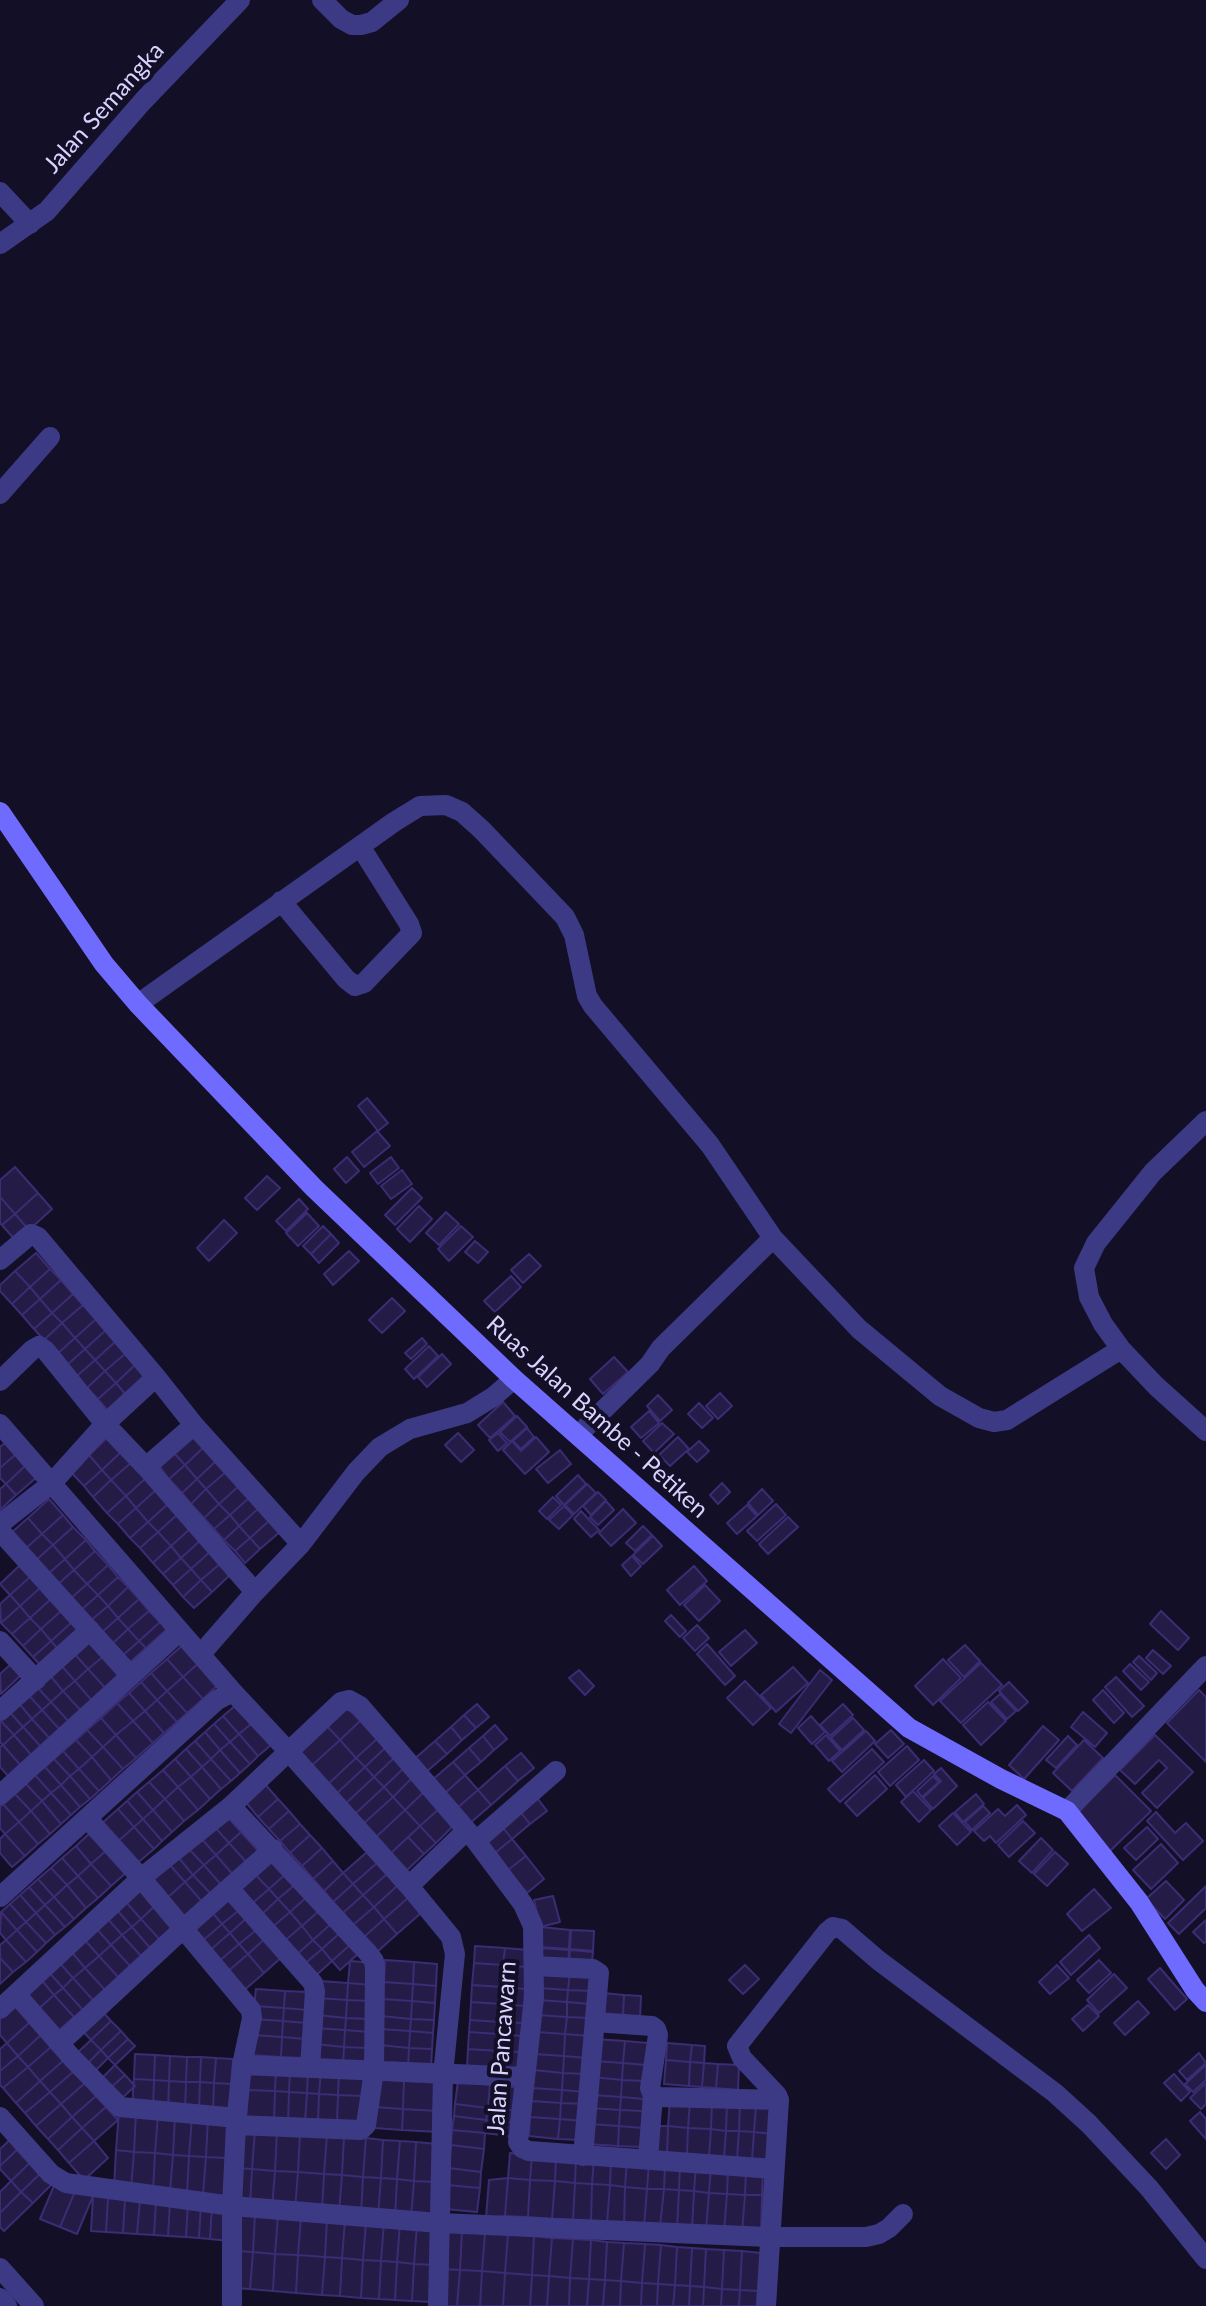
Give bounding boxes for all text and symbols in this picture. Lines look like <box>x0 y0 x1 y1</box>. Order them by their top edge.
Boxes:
street label: Jalan Semangka <box>38 37 170 179</box>
street label: Ruas Jalan Bambe - Petiken <box>480 1310 714 1524</box>
street label: Jalan Pancawarn <box>482 1960 522 2136</box>

